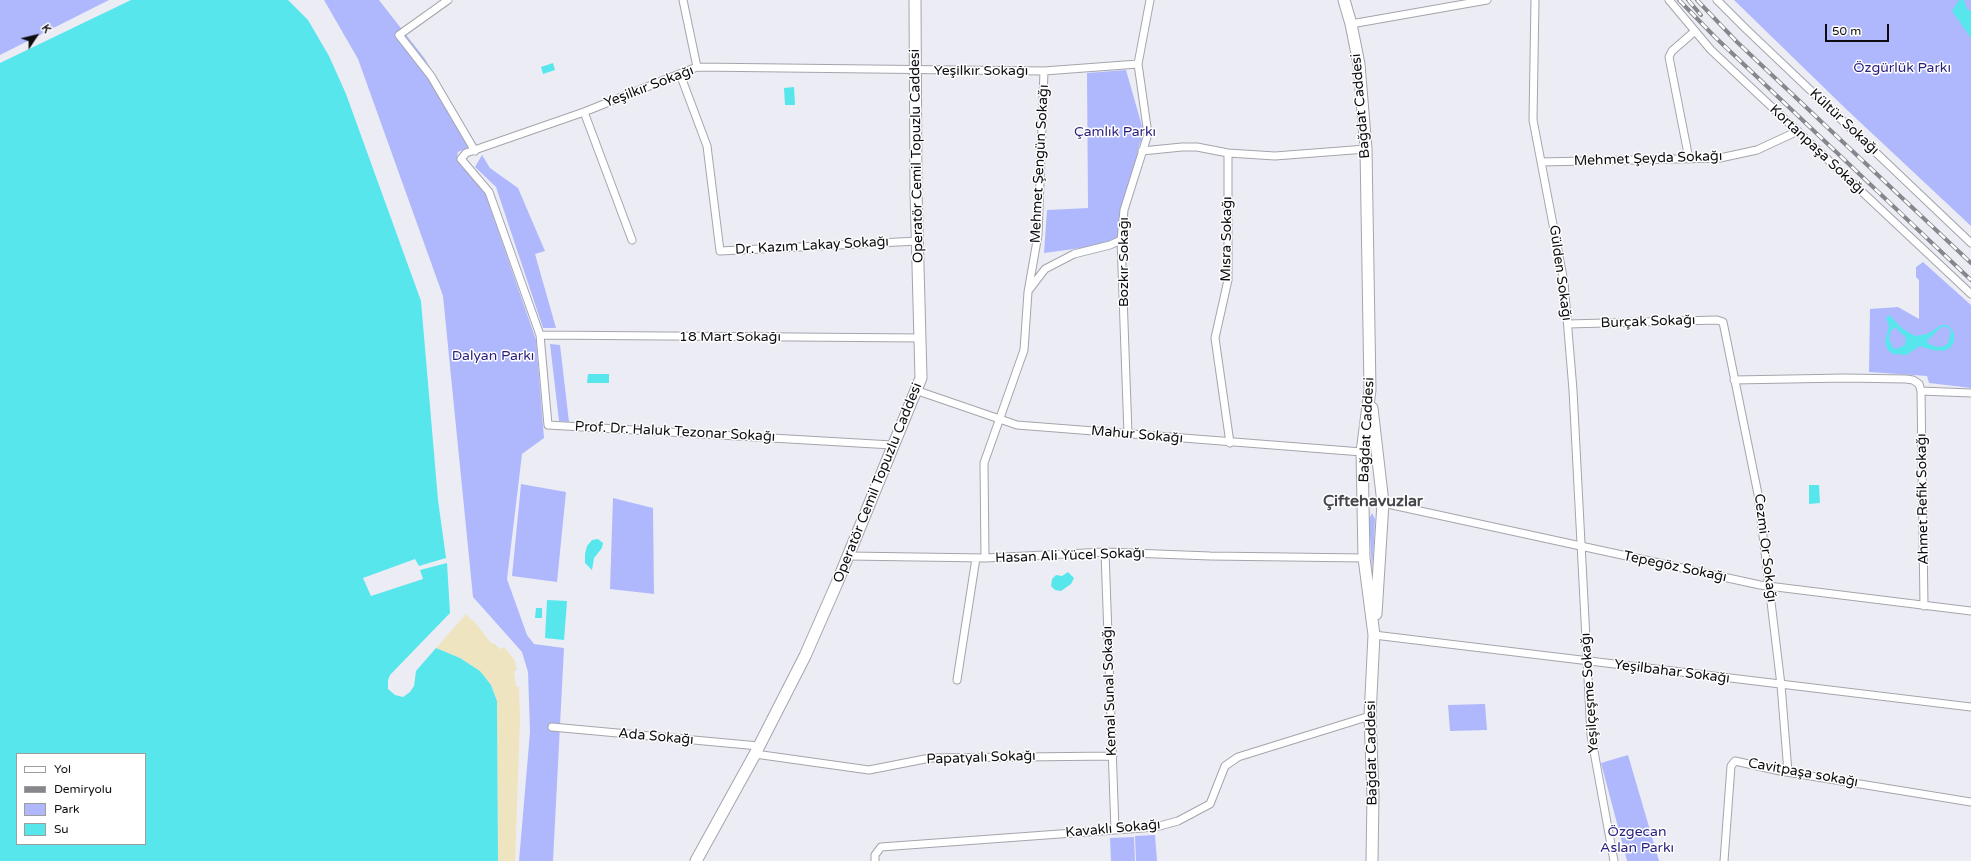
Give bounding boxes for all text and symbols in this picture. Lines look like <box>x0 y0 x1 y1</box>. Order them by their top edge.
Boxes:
north arrow <box>16 16 56 56</box>
scale bar <box>1827 16 1891 42</box>
text: K <box>39 22 54 36</box>
text: 50 m <box>1832 24 1861 38</box>
street label: Operatör Cemil Topuzlu Caddesi <box>907 49 927 263</box>
street label: Bağdat Caddesi <box>1348 53 1374 159</box>
park label: Özgürlük Parkı <box>1853 60 1951 76</box>
street label: Yeşilkır Sokağı <box>602 62 696 112</box>
street label: Yeşilkır Sokağı <box>934 63 1028 79</box>
street label: Mehmet Şengün Sokağı <box>1027 84 1053 244</box>
street label: Kültür Sokağı <box>1806 85 1882 159</box>
street label: Kortanpaşa Sokağı <box>1766 101 1868 199</box>
park label: Çamlık Parkı <box>1074 124 1156 140</box>
street label: Mehmet Şeyda Sokağı <box>1573 148 1723 170</box>
street label: Mısra Sokağı <box>1218 196 1236 282</box>
street label: Bozkır Sokağı <box>1116 217 1132 307</box>
street label: Gülden Sokağı <box>1545 224 1575 322</box>
street label: Dr. Kazım Lakay Sokağı <box>735 234 889 258</box>
street label: Burçak Sokağı <box>1600 312 1696 332</box>
street label: 18 Mart Sokağı <box>679 329 781 345</box>
park label: Dalyan Parkı <box>452 348 534 364</box>
street label: Bağdat Caddesi <box>1356 377 1378 483</box>
street label: Operatör Cemil Topuzlu Caddesi <box>830 381 926 585</box>
street label: Prof. Dr. Haluk Tezonar Sokağı <box>574 418 776 446</box>
street label: Mahur Sokağı <box>1090 423 1184 447</box>
street label: Ahmet Refik Sokağı <box>1913 433 1933 565</box>
district label: Çiftehavuzlar <box>1323 492 1423 512</box>
street label: Cezmi Or Sokağı <box>1750 493 1780 603</box>
street label: Hasan Ali Yücel Sokağı <box>995 545 1145 567</box>
street label: Tepegöz Sokağı <box>1622 548 1728 586</box>
street label: Kemal Sunal Sokağı <box>1099 625 1121 757</box>
street label: Yeşilçeşme Sokağı <box>1577 632 1603 754</box>
street label: Yeşilbahar Sokağı <box>1613 657 1731 687</box>
street label: Bağdat Caddesi <box>1363 700 1381 806</box>
street label: Ada Sokağı <box>618 725 694 749</box>
street label: Papatyalı Sokağı <box>926 748 1036 768</box>
legend <box>16 753 146 845</box>
street label: Cavitpaşa sokağı <box>1747 755 1859 791</box>
text: Yol <box>54 762 71 776</box>
text: Demiryolu <box>54 782 112 796</box>
text: Park <box>54 802 80 816</box>
street label: Kavaklı Sokağı <box>1065 816 1161 842</box>
text: Su <box>54 822 69 836</box>
park label: Özgecan Aslan Parkı <box>1600 824 1674 856</box>

